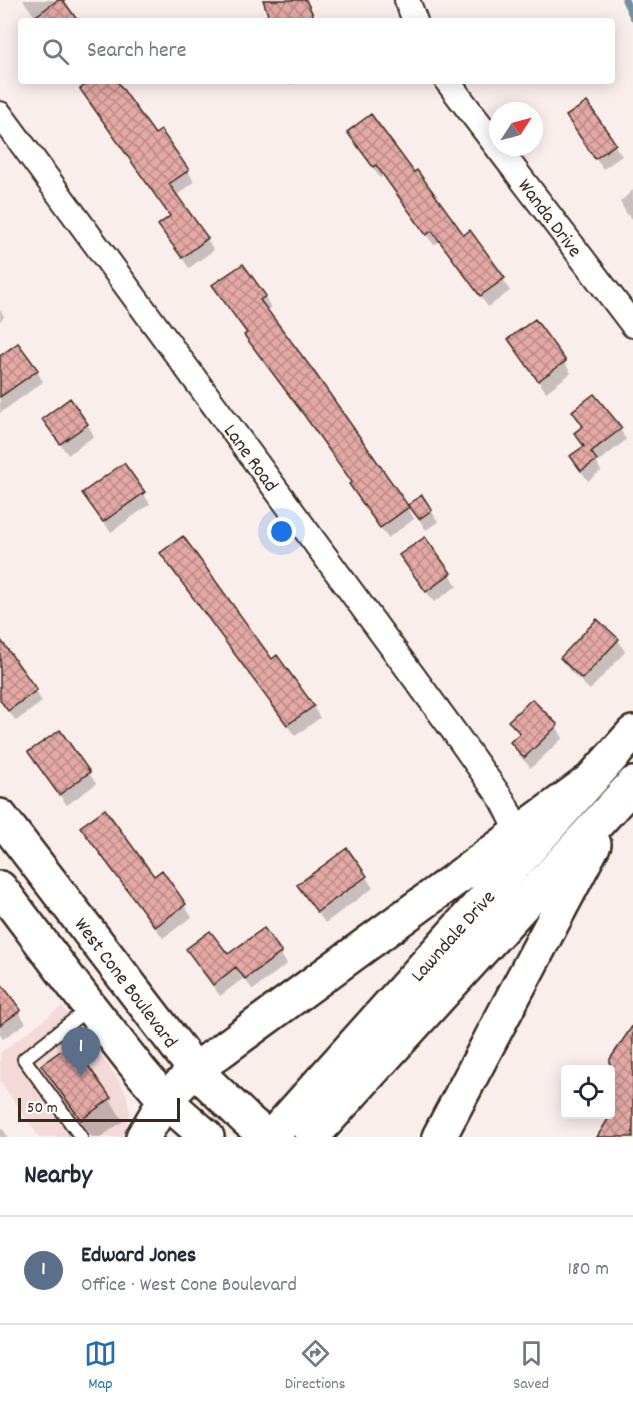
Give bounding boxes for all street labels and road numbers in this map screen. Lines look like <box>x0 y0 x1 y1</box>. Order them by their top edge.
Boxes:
street label: Wanda Drive <box>510 174 588 264</box>
street label: Lane Road <box>215 419 284 498</box>
street label: Lawndale Drive <box>405 885 503 989</box>
street label: West Cone Boulevard <box>66 913 183 1055</box>

